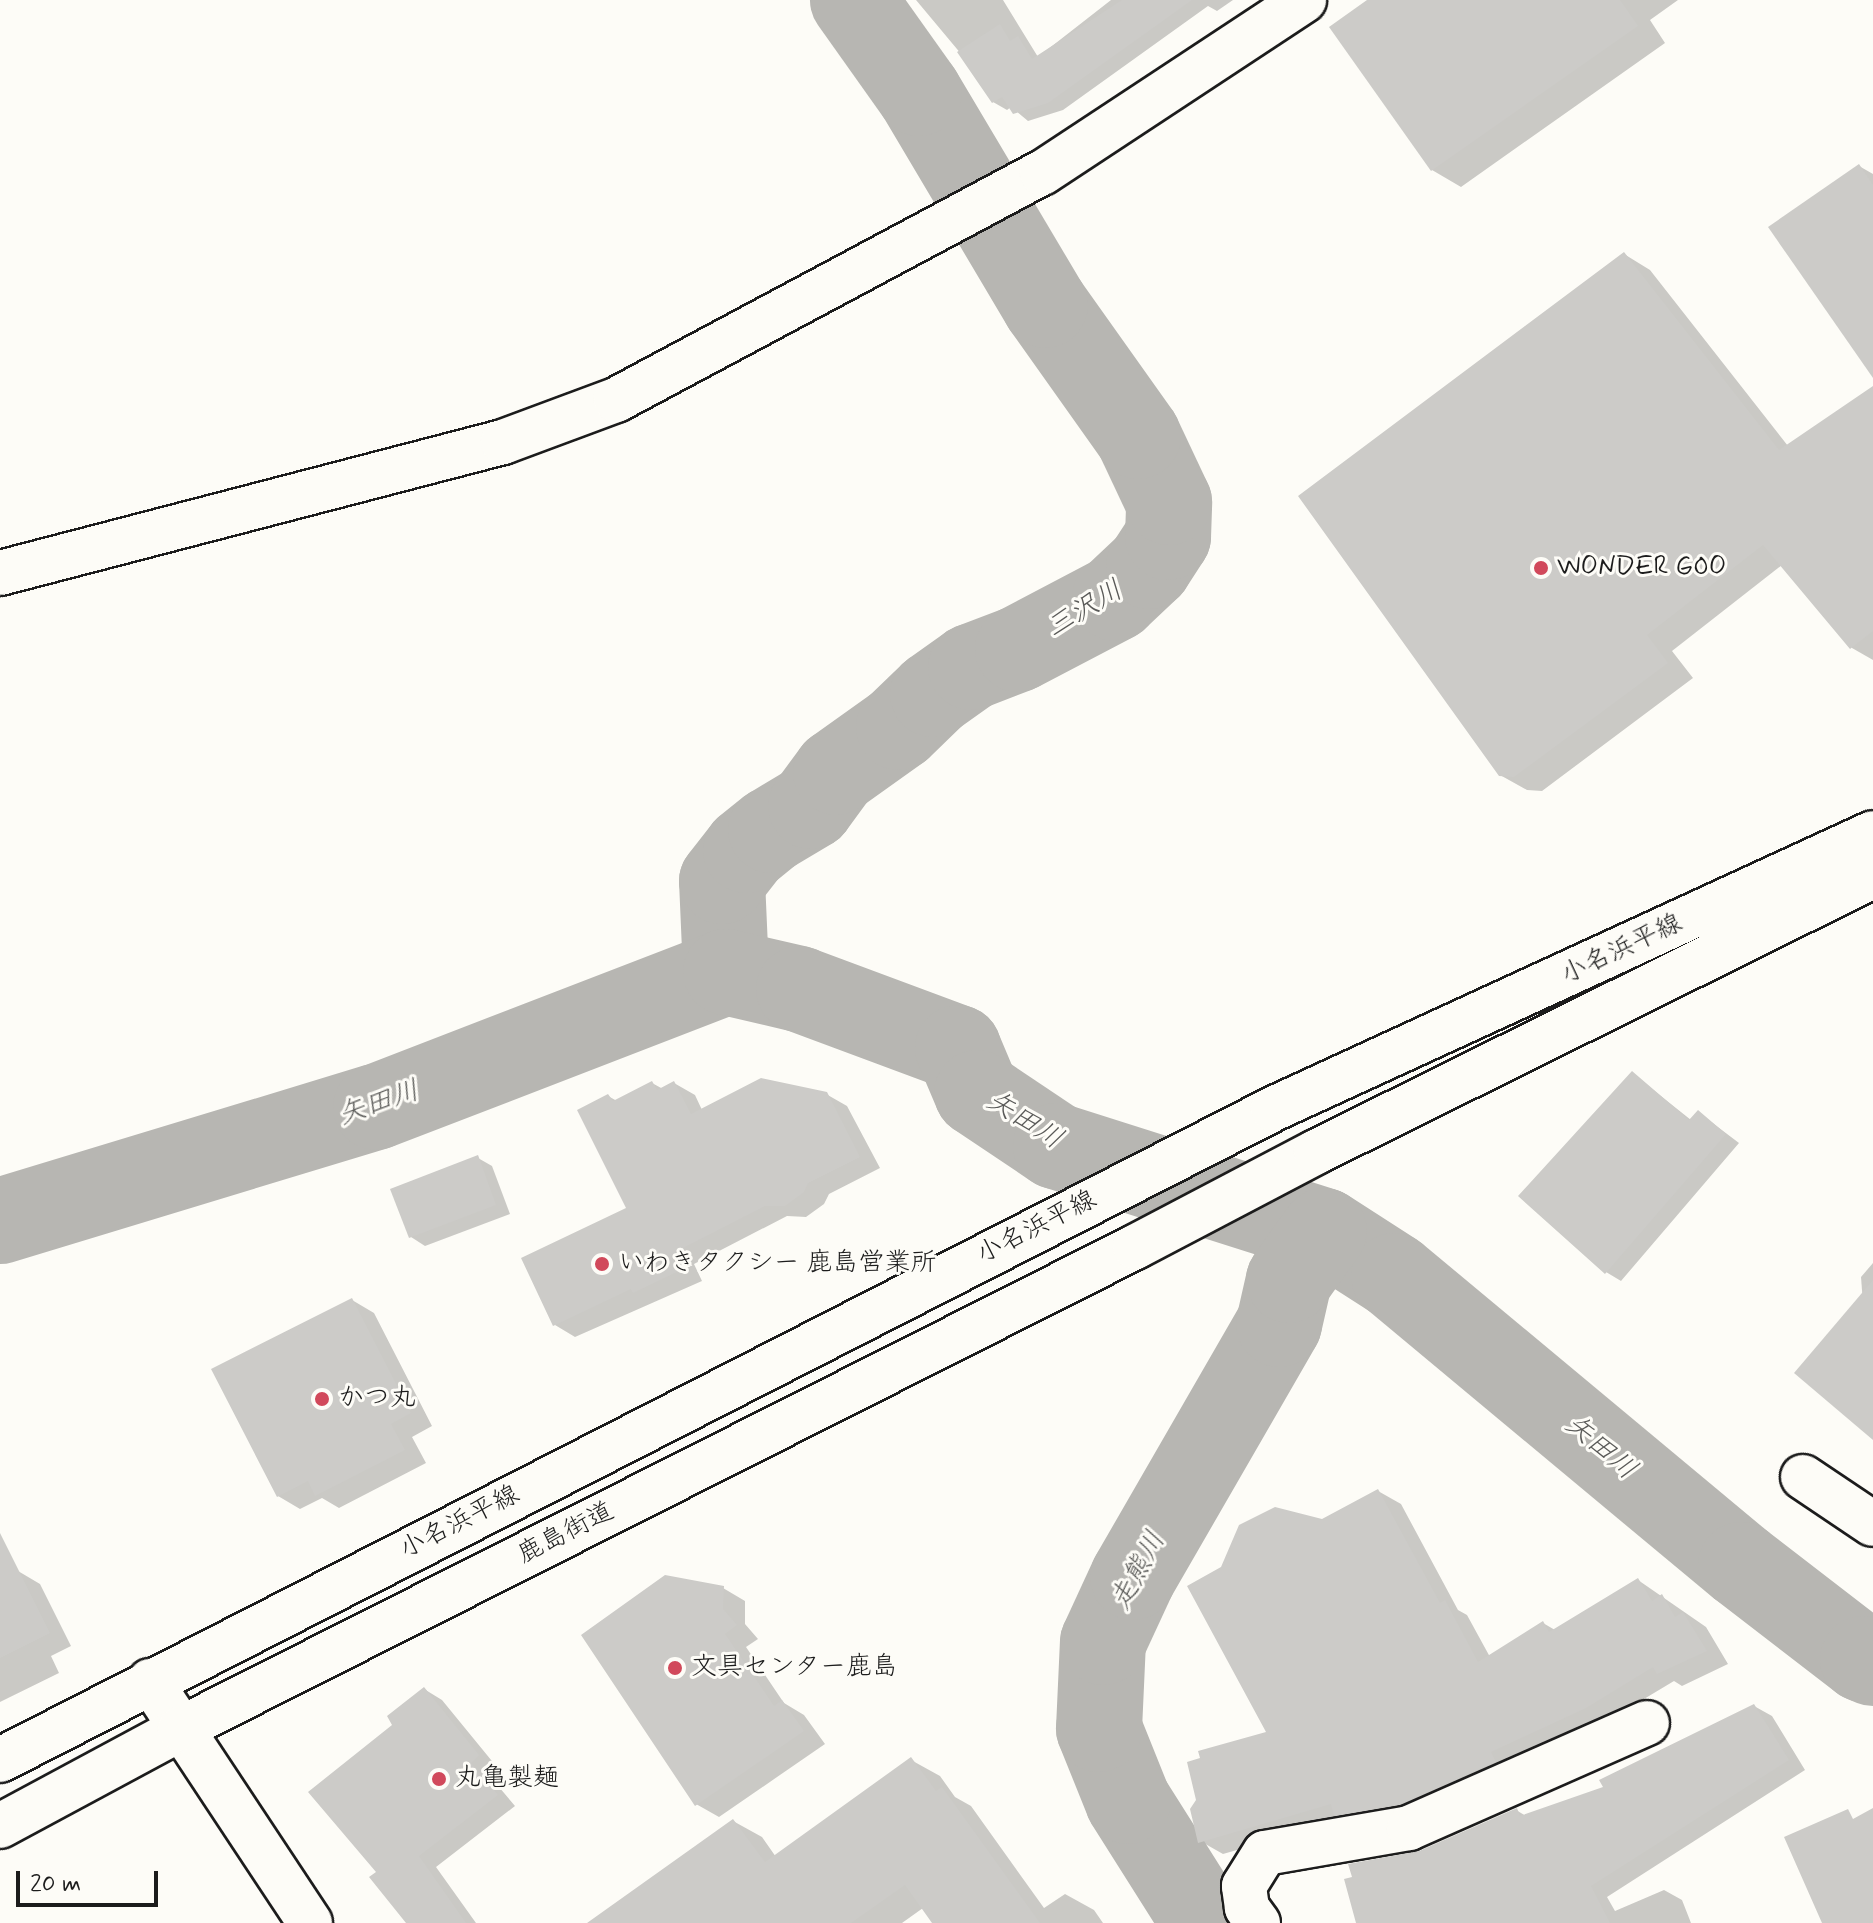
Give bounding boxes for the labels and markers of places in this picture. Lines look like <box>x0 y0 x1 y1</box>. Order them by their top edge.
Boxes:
place label: WONDER GOO <box>1557 552 1727 584</box>
marker: WONDER GOO <box>1532 559 1550 577</box>
place label: いわきタクシー 鹿島営業所 <box>618 1248 937 1280</box>
marker: いわきタクシー 鹿島営業所 <box>593 1255 611 1273</box>
place label: かつ丸 <box>338 1383 416 1415</box>
marker: かつ丸 <box>313 1390 331 1408</box>
place label: 文具センター鹿島 <box>691 1652 899 1684</box>
marker: 文具センター鹿島 <box>666 1659 684 1677</box>
place label: 丸亀製麺 <box>455 1763 559 1795</box>
marker: 丸亀製麺 <box>430 1770 448 1788</box>

